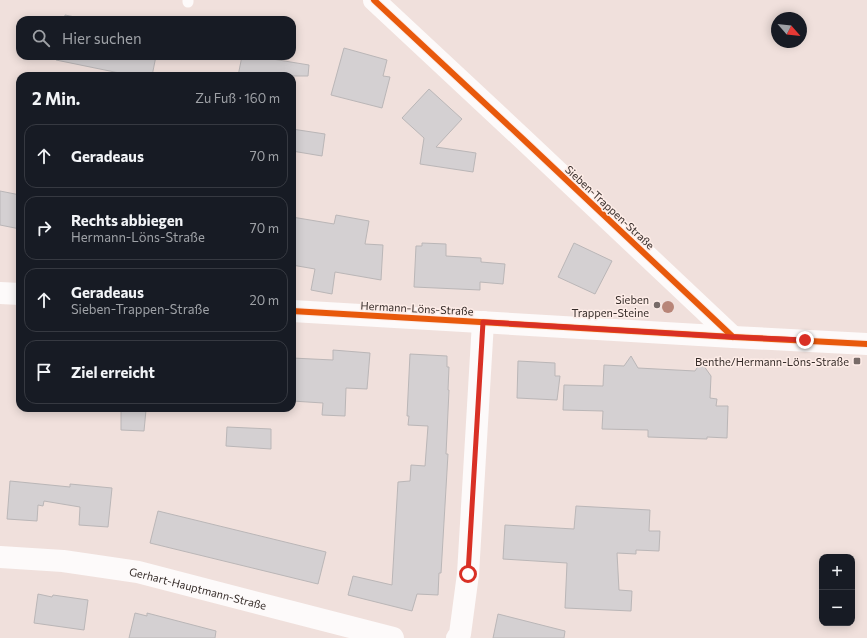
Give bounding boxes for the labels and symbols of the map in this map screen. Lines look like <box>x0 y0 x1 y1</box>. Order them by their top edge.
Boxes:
north arrow <box>771 12 807 48</box>
street label: Sieben-Trappen-Straße <box>563 162 657 252</box>
place label: Sieben Trappen-Steine <box>572 293 649 319</box>
street label: Hermann-Löns-Straße <box>360 299 474 317</box>
marker: Sieben Trappen-Steine <box>652 300 662 310</box>
route end <box>796 331 814 349</box>
place label: Benthe/Hermann-Löns-Straße <box>695 355 849 368</box>
marker: Benthe/Hermann-Löns-Straße <box>852 356 862 366</box>
street label: Gerhart-Hauptmann-Straße <box>129 564 268 612</box>
route start <box>459 565 477 583</box>

